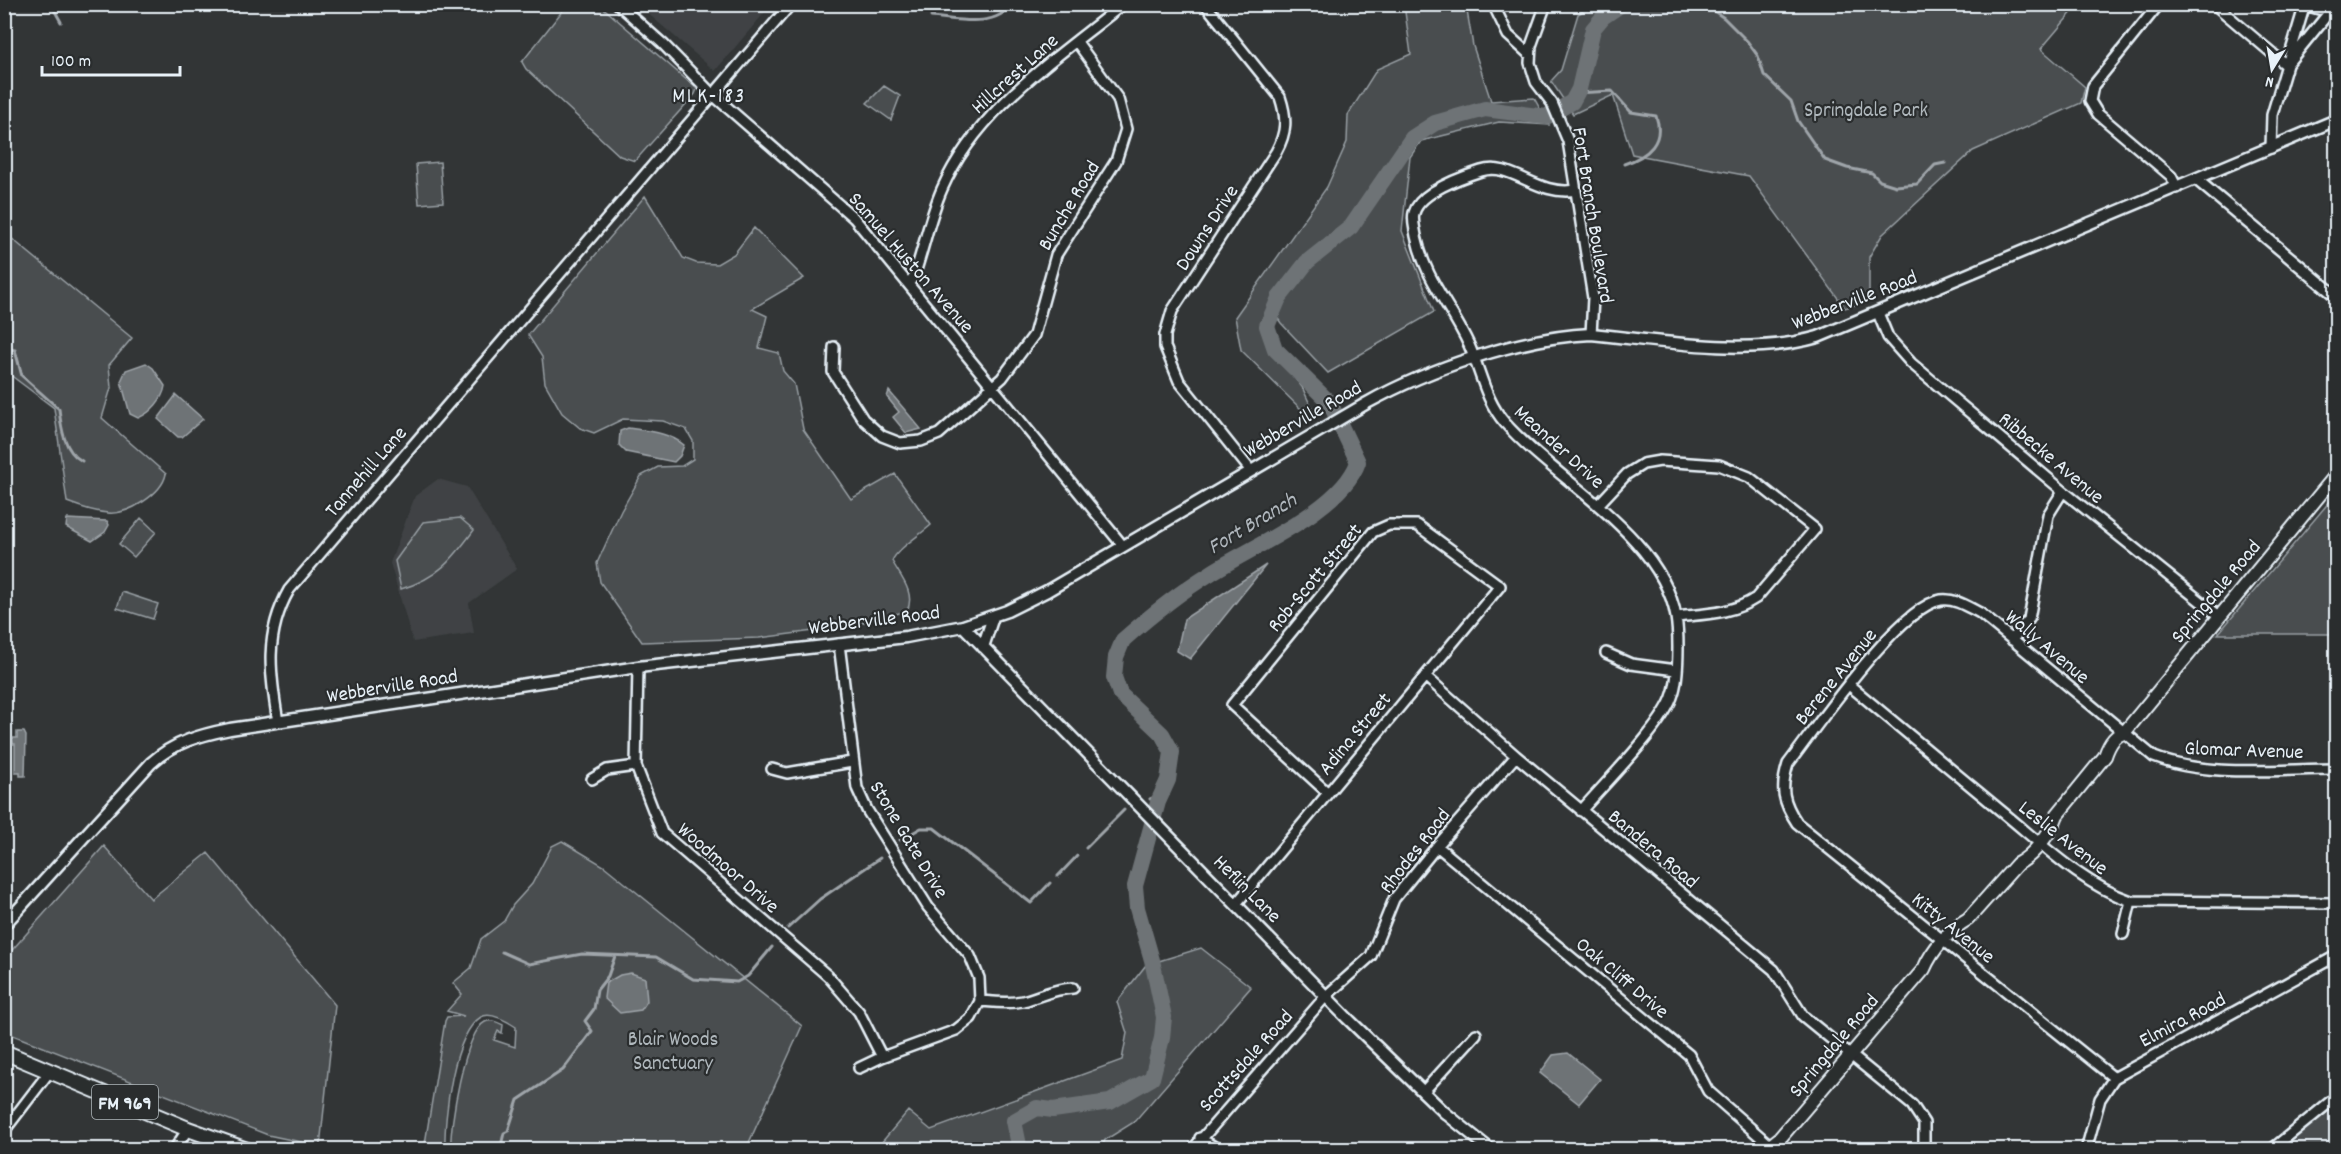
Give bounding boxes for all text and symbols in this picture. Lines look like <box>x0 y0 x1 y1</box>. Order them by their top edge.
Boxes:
street label: Hillcrest Lane <box>966 28 1066 123</box>
scale bar <box>42 39 180 77</box>
north arrow <box>2242 39 2302 99</box>
text: 100 m <box>51 50 91 75</box>
text: N <box>2263 69 2276 93</box>
district label: MLK-183 <box>672 82 746 113</box>
park label: Springdale Park <box>1804 97 1928 127</box>
street label: Fort Branch Boulevard <box>1562 125 1620 306</box>
street label: Bunche Road <box>1032 156 1109 257</box>
street label: Downs Drive <box>1169 180 1248 278</box>
street label: Samuel Huston Avenue <box>840 186 980 341</box>
street label: Webberville Road <box>1788 264 1922 340</box>
street label: Webberville Road <box>1239 374 1368 467</box>
street label: Meander Drive <box>1506 399 1610 497</box>
street label: Ribbecke Avenue <box>1991 406 2110 513</box>
street label: Tannehill Lane <box>319 421 416 525</box>
water label: Fort Branch <box>1202 486 1304 564</box>
street label: Rob-Scott Street <box>1262 518 1371 640</box>
street label: Springdale Road <box>2165 534 2270 651</box>
street label: Webberville Road <box>807 599 942 645</box>
street label: Wally Avenue <box>1997 604 2095 693</box>
street label: Berene Avenue <box>1789 623 1886 733</box>
street label: Webberville Road <box>325 663 460 713</box>
street label: Adina Street <box>1312 687 1400 783</box>
street label: Glomar Avenue <box>2184 735 2304 769</box>
street label: Stone Gate Drive <box>860 776 954 905</box>
street label: Leslie Avenue <box>2011 795 2114 884</box>
street label: Rhodes Road <box>1373 803 1459 901</box>
street label: Bandera Road <box>1600 803 1704 897</box>
street label: Woodmoor Drive <box>669 816 785 922</box>
street label: Heflin Lane <box>1205 849 1287 931</box>
street label: Kitty Avenue <box>1904 886 2000 972</box>
street label: Oak Cliff Drive <box>1568 931 1674 1027</box>
street label: Elmira Road <box>2135 986 2232 1057</box>
street label: Springdale Road <box>1783 988 1888 1105</box>
street label: Scottsdale Road <box>1193 1004 1302 1120</box>
park label: Blair Woods Sanctuary <box>628 1026 718 1080</box>
road number: FM 969 <box>92 1085 158 1119</box>

